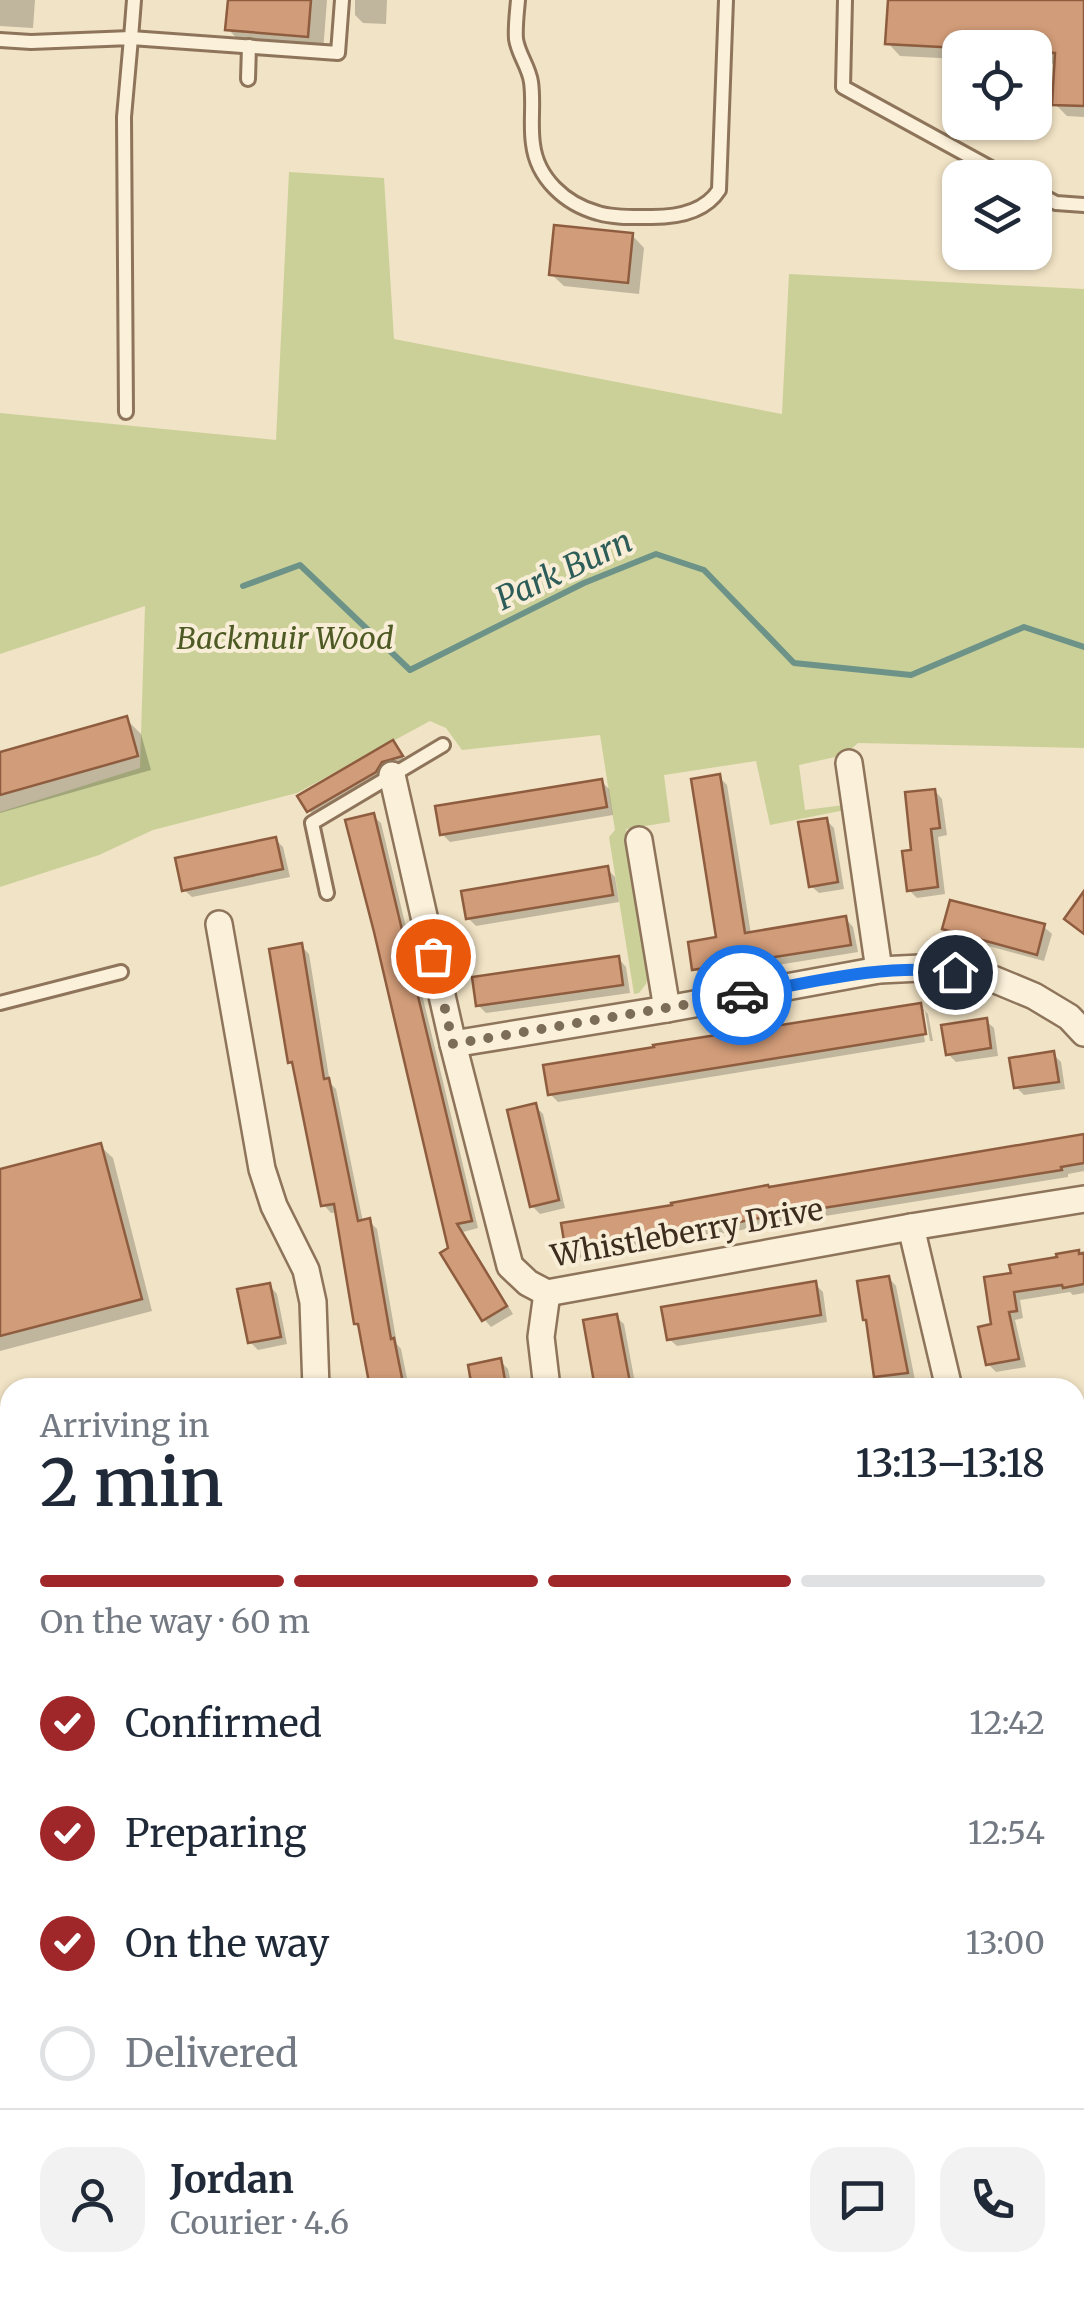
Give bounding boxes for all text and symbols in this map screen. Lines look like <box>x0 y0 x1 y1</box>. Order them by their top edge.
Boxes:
map controls <box>942 30 1052 270</box>
button: locate <box>942 30 1052 140</box>
button: layers <box>942 160 1052 270</box>
water label: Park Burn <box>489 521 639 619</box>
park label: Backmuir Wood <box>177 619 394 657</box>
pin <box>391 914 476 999</box>
icon: bag <box>406 929 461 984</box>
pin <box>913 930 998 1015</box>
courier <box>692 945 792 1045</box>
icon: home <box>928 945 983 1000</box>
icon: car <box>715 968 770 1023</box>
street label: Whistleberry Drive <box>547 1189 826 1275</box>
text: Arriving in <box>40 1406 209 1446</box>
text: 13:13–13:18 <box>855 1440 1045 1487</box>
text: 2 min <box>40 1442 224 1524</box>
text: On the way · 60 m <box>40 1602 310 1642</box>
icon: check <box>40 1696 95 1751</box>
text: Confirmed <box>125 1700 322 1747</box>
text: 12:42 <box>969 1703 1045 1743</box>
icon: check <box>40 1806 95 1861</box>
text: Preparing <box>125 1810 307 1857</box>
text: 12:54 <box>968 1813 1045 1853</box>
icon: check <box>40 1916 95 1971</box>
text: On the way <box>125 1920 329 1967</box>
text: 13:00 <box>966 1923 1045 1963</box>
text: Delivered <box>125 2030 298 2077</box>
button: person <box>40 2147 145 2252</box>
button: chat <box>810 2147 915 2252</box>
button: phone <box>940 2147 1045 2252</box>
text: Jordan <box>170 2156 294 2203</box>
text: Courier · 4.6 <box>170 2203 349 2243</box>

